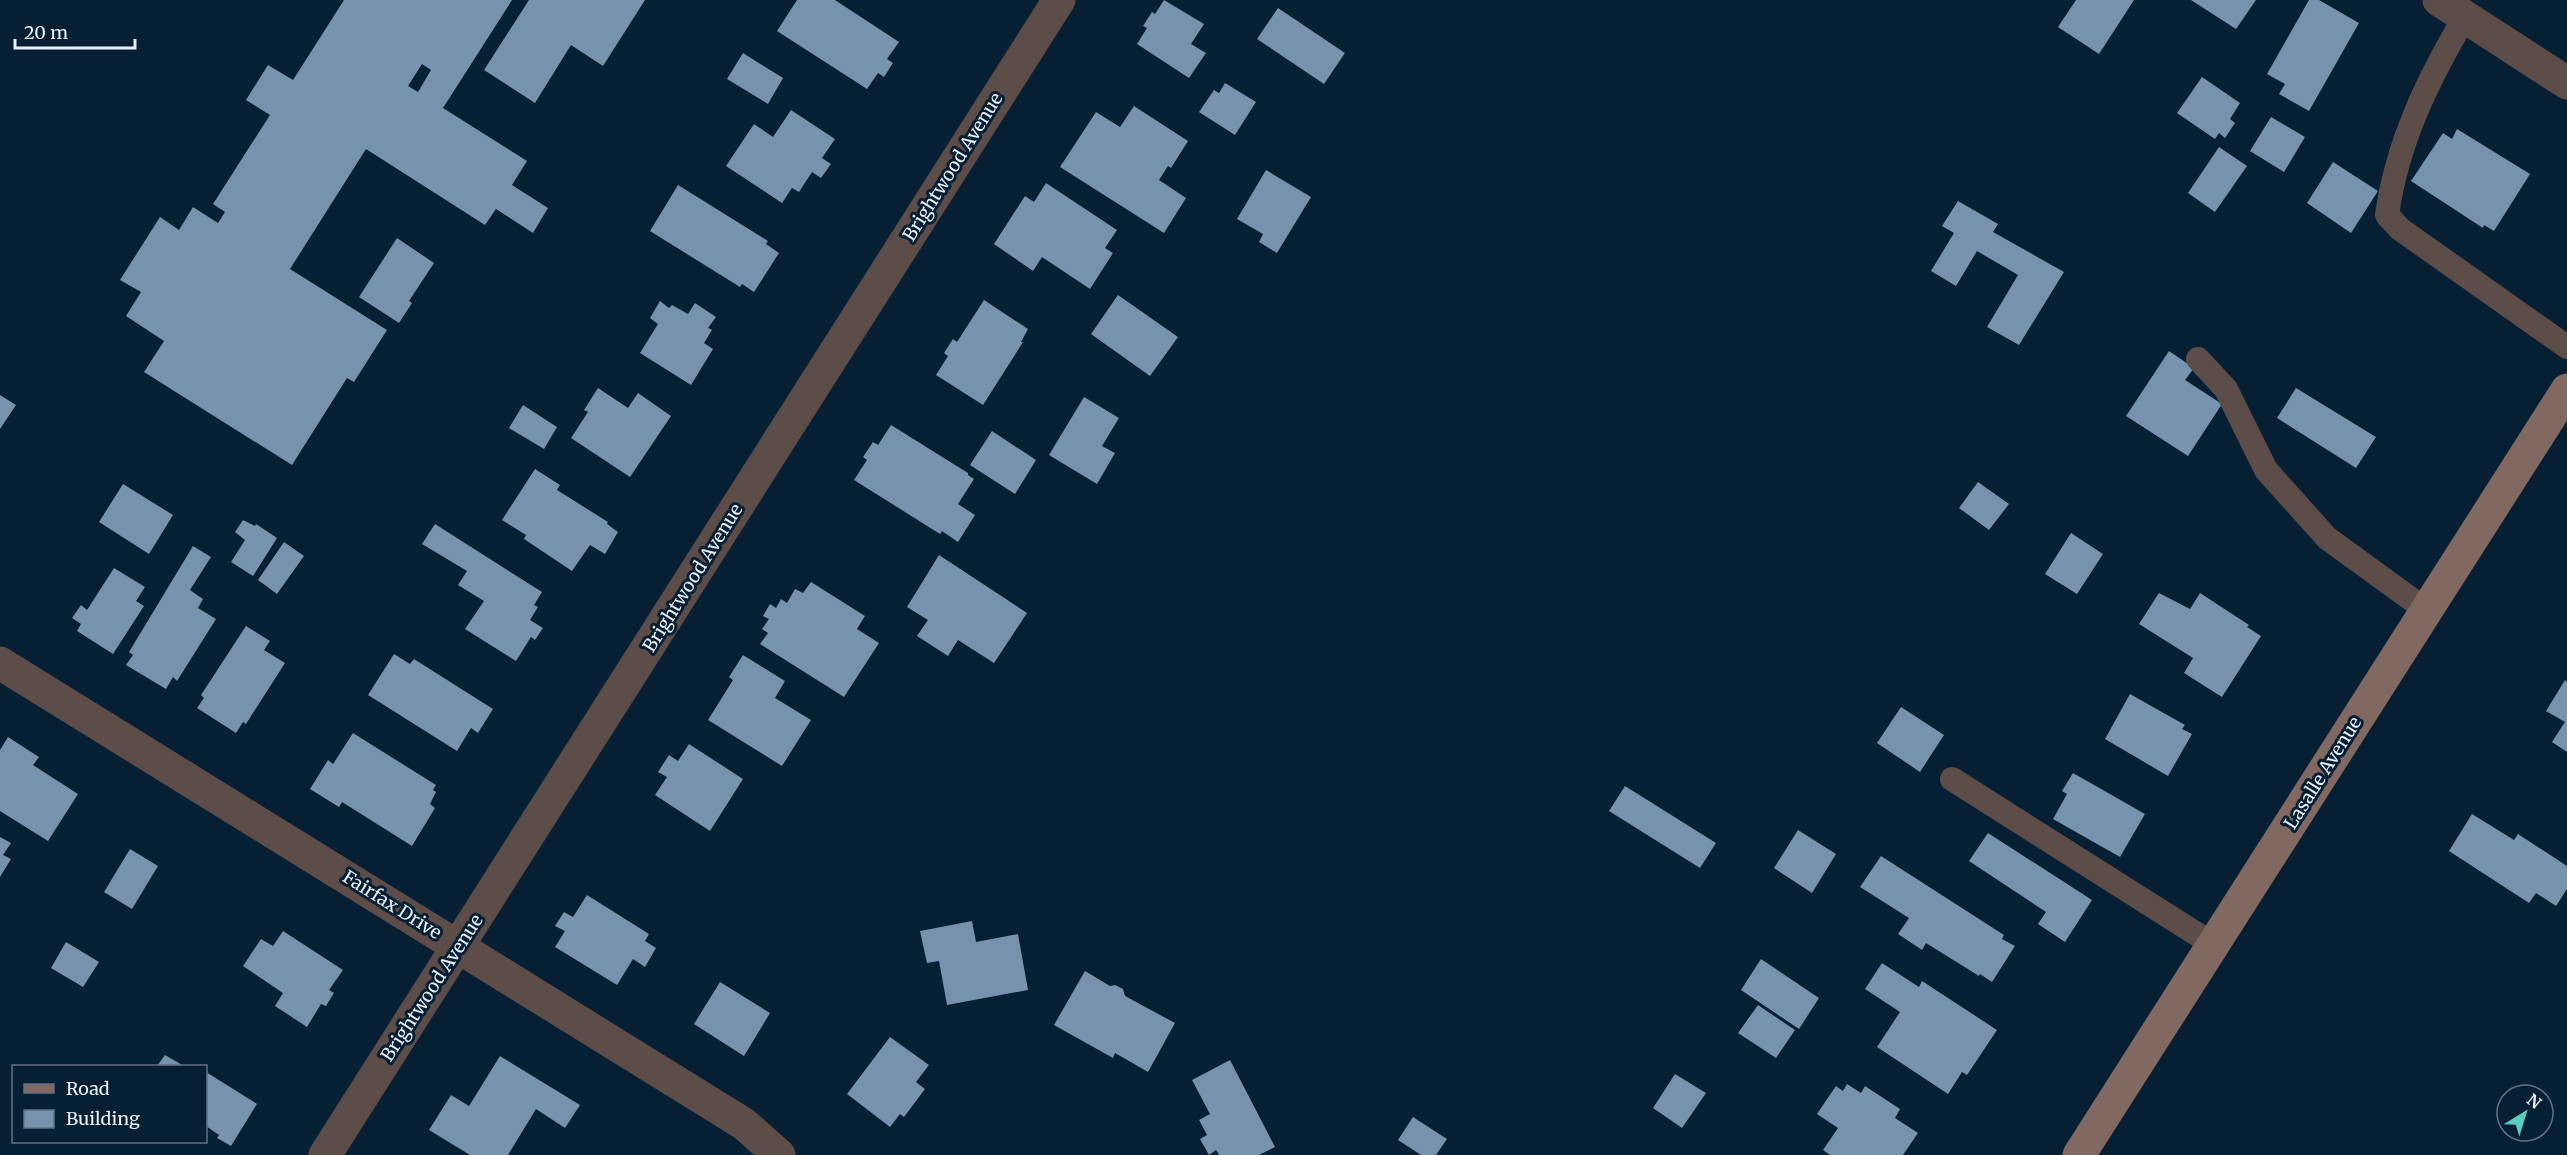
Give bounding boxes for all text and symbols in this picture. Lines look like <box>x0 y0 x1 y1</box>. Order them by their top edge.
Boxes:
scale bar <box>15 12 135 50</box>
text: 20 m <box>24 21 68 44</box>
street label: Brightwood Avenue <box>898 88 1008 245</box>
street label: Brightwood Avenue <box>638 499 748 656</box>
street label: Lasalle Avenue <box>2279 712 2366 833</box>
street label: Fairfax Drive <box>339 865 446 944</box>
street label: Brightwood Avenue <box>375 910 488 1066</box>
legend <box>12 1065 207 1143</box>
text: Road <box>66 1077 110 1100</box>
north arrow <box>2495 1083 2555 1143</box>
text: N <box>2523 1089 2546 1113</box>
text: Building <box>66 1107 140 1130</box>

